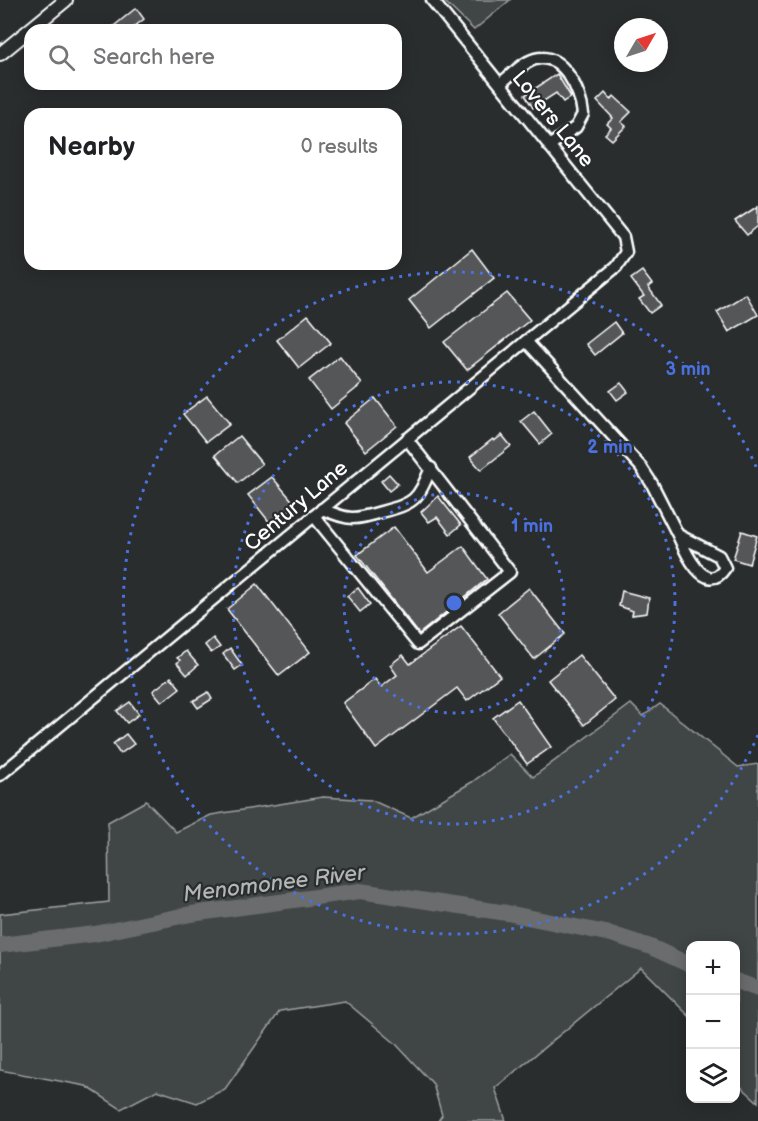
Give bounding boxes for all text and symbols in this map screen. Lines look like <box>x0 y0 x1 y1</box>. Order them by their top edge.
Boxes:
north arrow <box>614 18 668 72</box>
search box <box>24 24 402 90</box>
icon: search <box>45 41 78 74</box>
text: Search here <box>93 44 215 71</box>
street label: Lovers Lane <box>507 66 599 172</box>
text: Nearby <box>48 132 135 163</box>
text: 0 results <box>301 135 378 159</box>
text: 3 min <box>665 359 711 380</box>
text: 2 min <box>587 437 633 458</box>
street label: Century Lane <box>239 456 353 556</box>
text: 1 min <box>511 516 553 537</box>
centre of rings <box>444 593 464 613</box>
water label: Menomonee River <box>182 859 368 909</box>
map controls <box>686 941 740 1103</box>
button: + <box>686 941 740 995</box>
button: − <box>686 995 740 1049</box>
button: layers <box>686 1049 740 1103</box>

